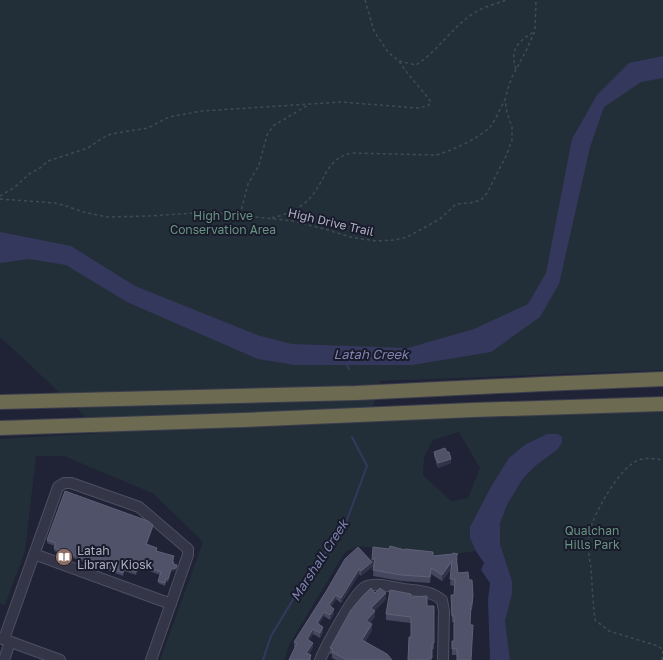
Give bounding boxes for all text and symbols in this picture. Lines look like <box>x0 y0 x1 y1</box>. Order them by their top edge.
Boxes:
street label: High Drive Trail <box>287 205 376 239</box>
park label: High Drive Conservation Area <box>170 208 276 237</box>
water label: Latah Creek <box>334 346 410 362</box>
water label: Marshall Creek <box>287 515 352 604</box>
park label: Qualchan Hills Park <box>564 523 620 552</box>
place label: Latah Library Kiosk <box>77 543 153 572</box>
library icon: Latah Library Kiosk <box>54 547 74 567</box>

